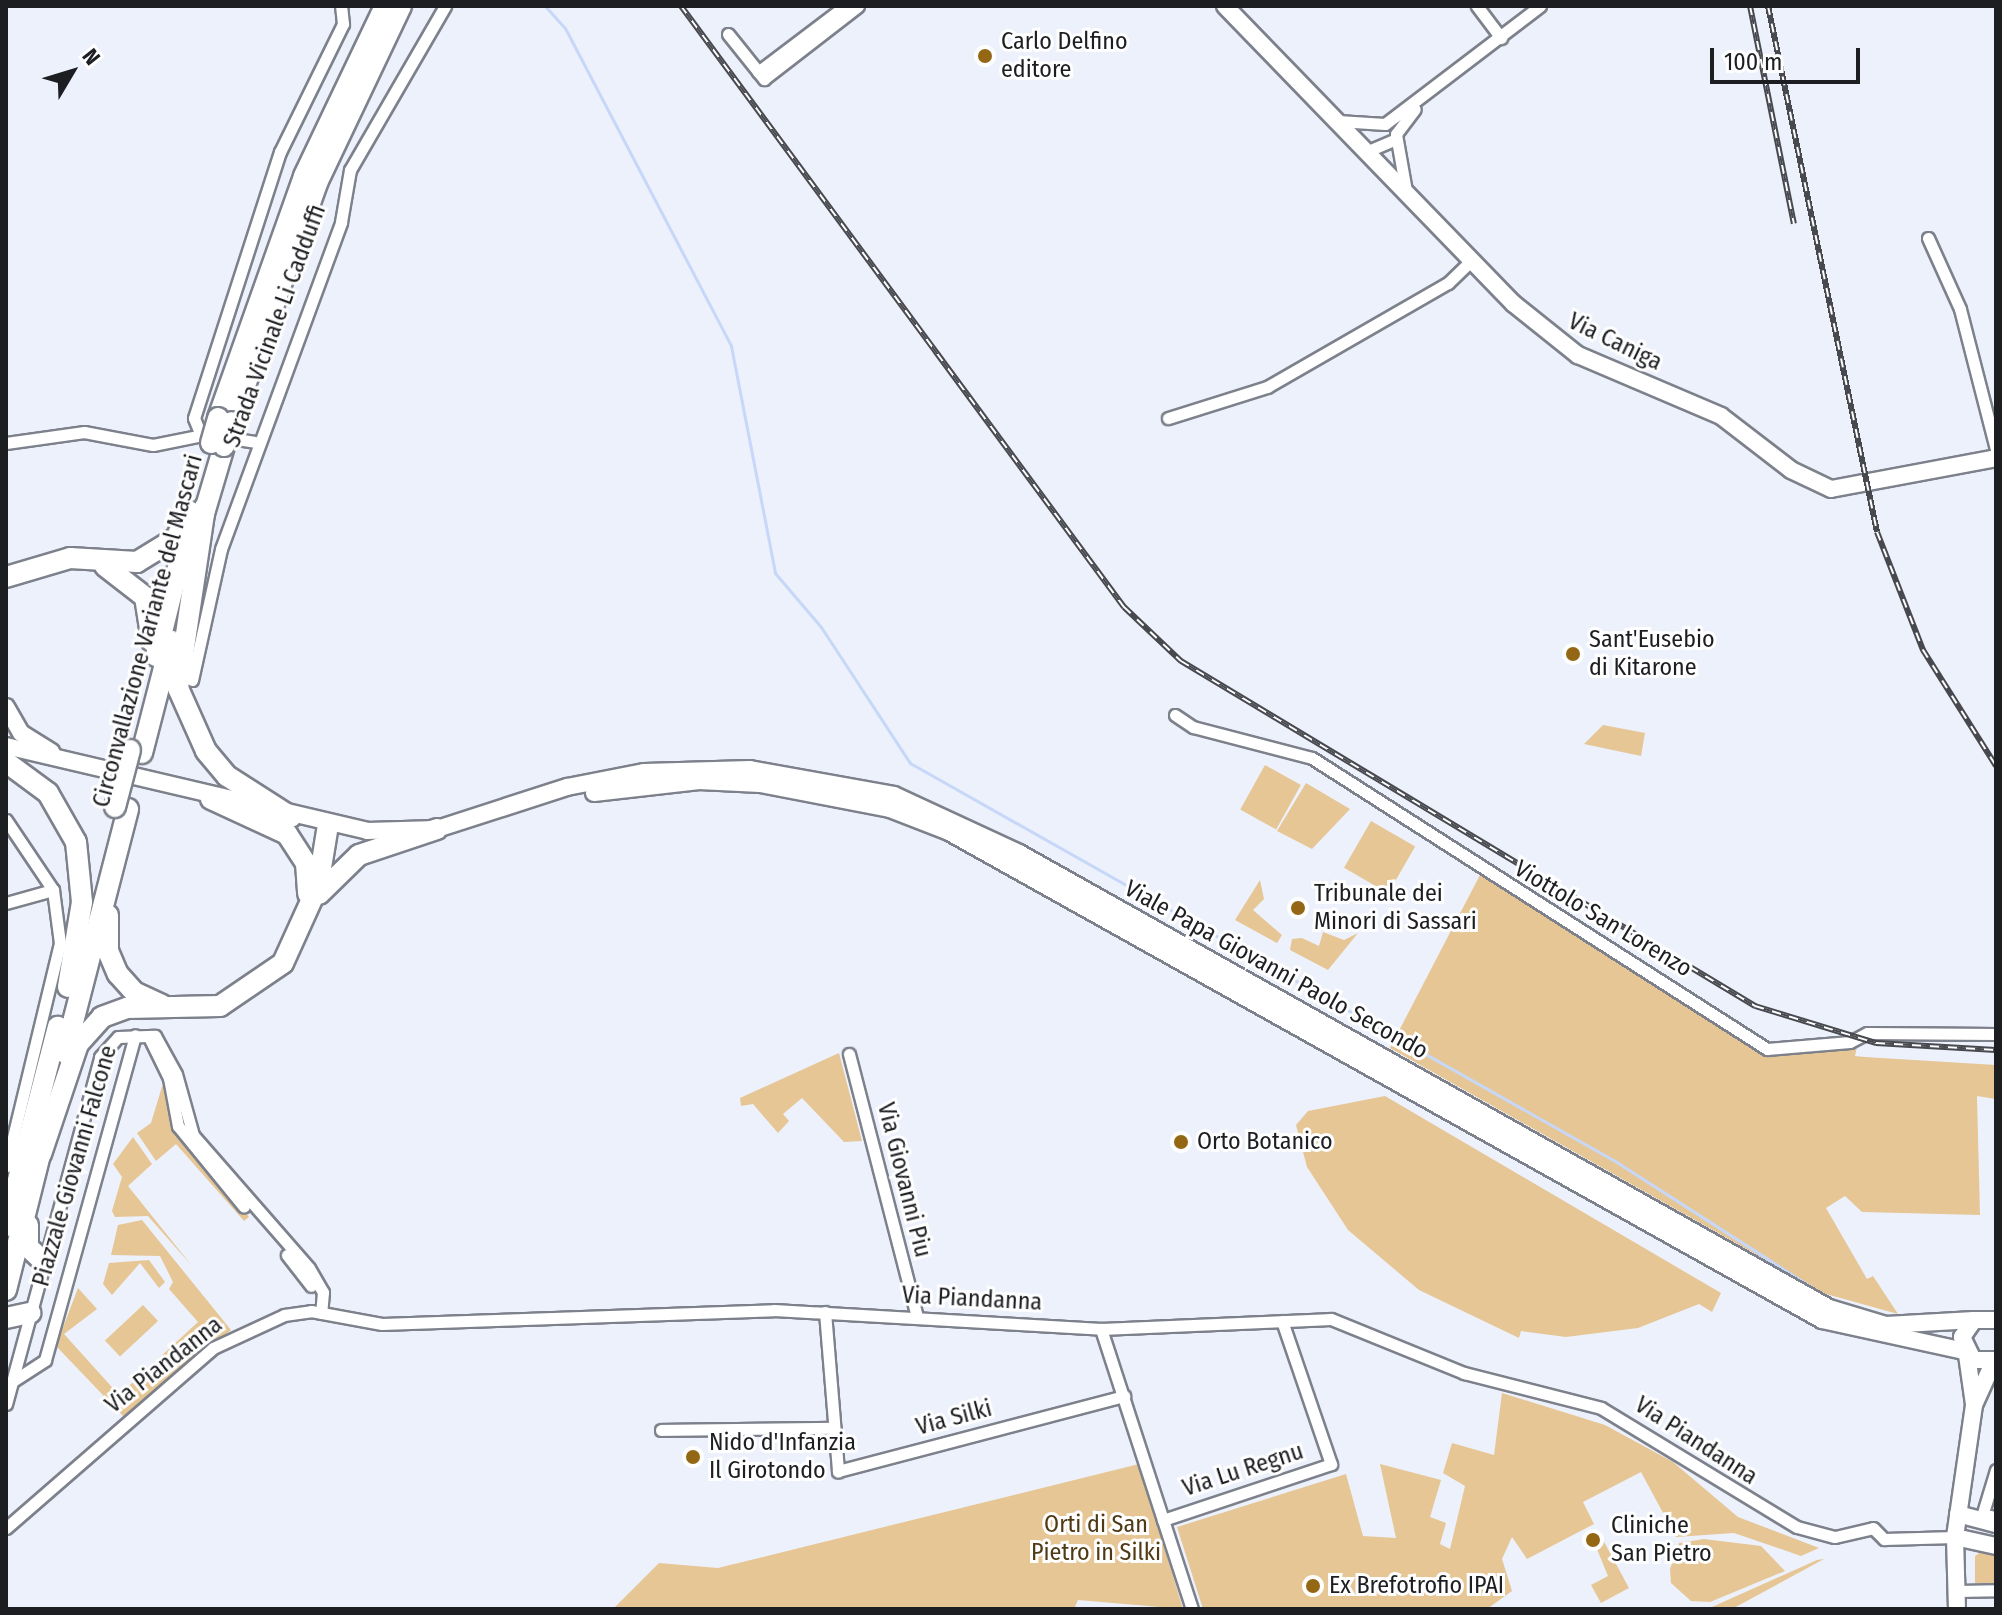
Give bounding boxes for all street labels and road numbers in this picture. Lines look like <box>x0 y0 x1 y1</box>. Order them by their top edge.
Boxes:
street label: Strada Vicinale Li Cadduffi <box>218 201 332 451</box>
street label: Via Caniga <box>1563 307 1667 377</box>
street label: Circonvallazione Variante del Mascari <box>87 451 209 811</box>
street label: Viottolo San Lorenzo <box>1509 855 1697 983</box>
street label: Viale Papa Giovanni Paolo Secondo <box>1119 874 1433 1066</box>
street label: Piazzale Giovanni Falcone <box>27 1042 123 1290</box>
street label: Via Giovanni Piu <box>871 1100 937 1260</box>
street label: Via Piandanna <box>901 1281 1043 1317</box>
street label: Via Piandanna <box>100 1310 228 1420</box>
street label: Via Piandanna <box>1629 1391 1763 1491</box>
street label: Via Silki <box>913 1394 995 1442</box>
street label: Via Lu Regnu <box>1179 1437 1307 1503</box>

